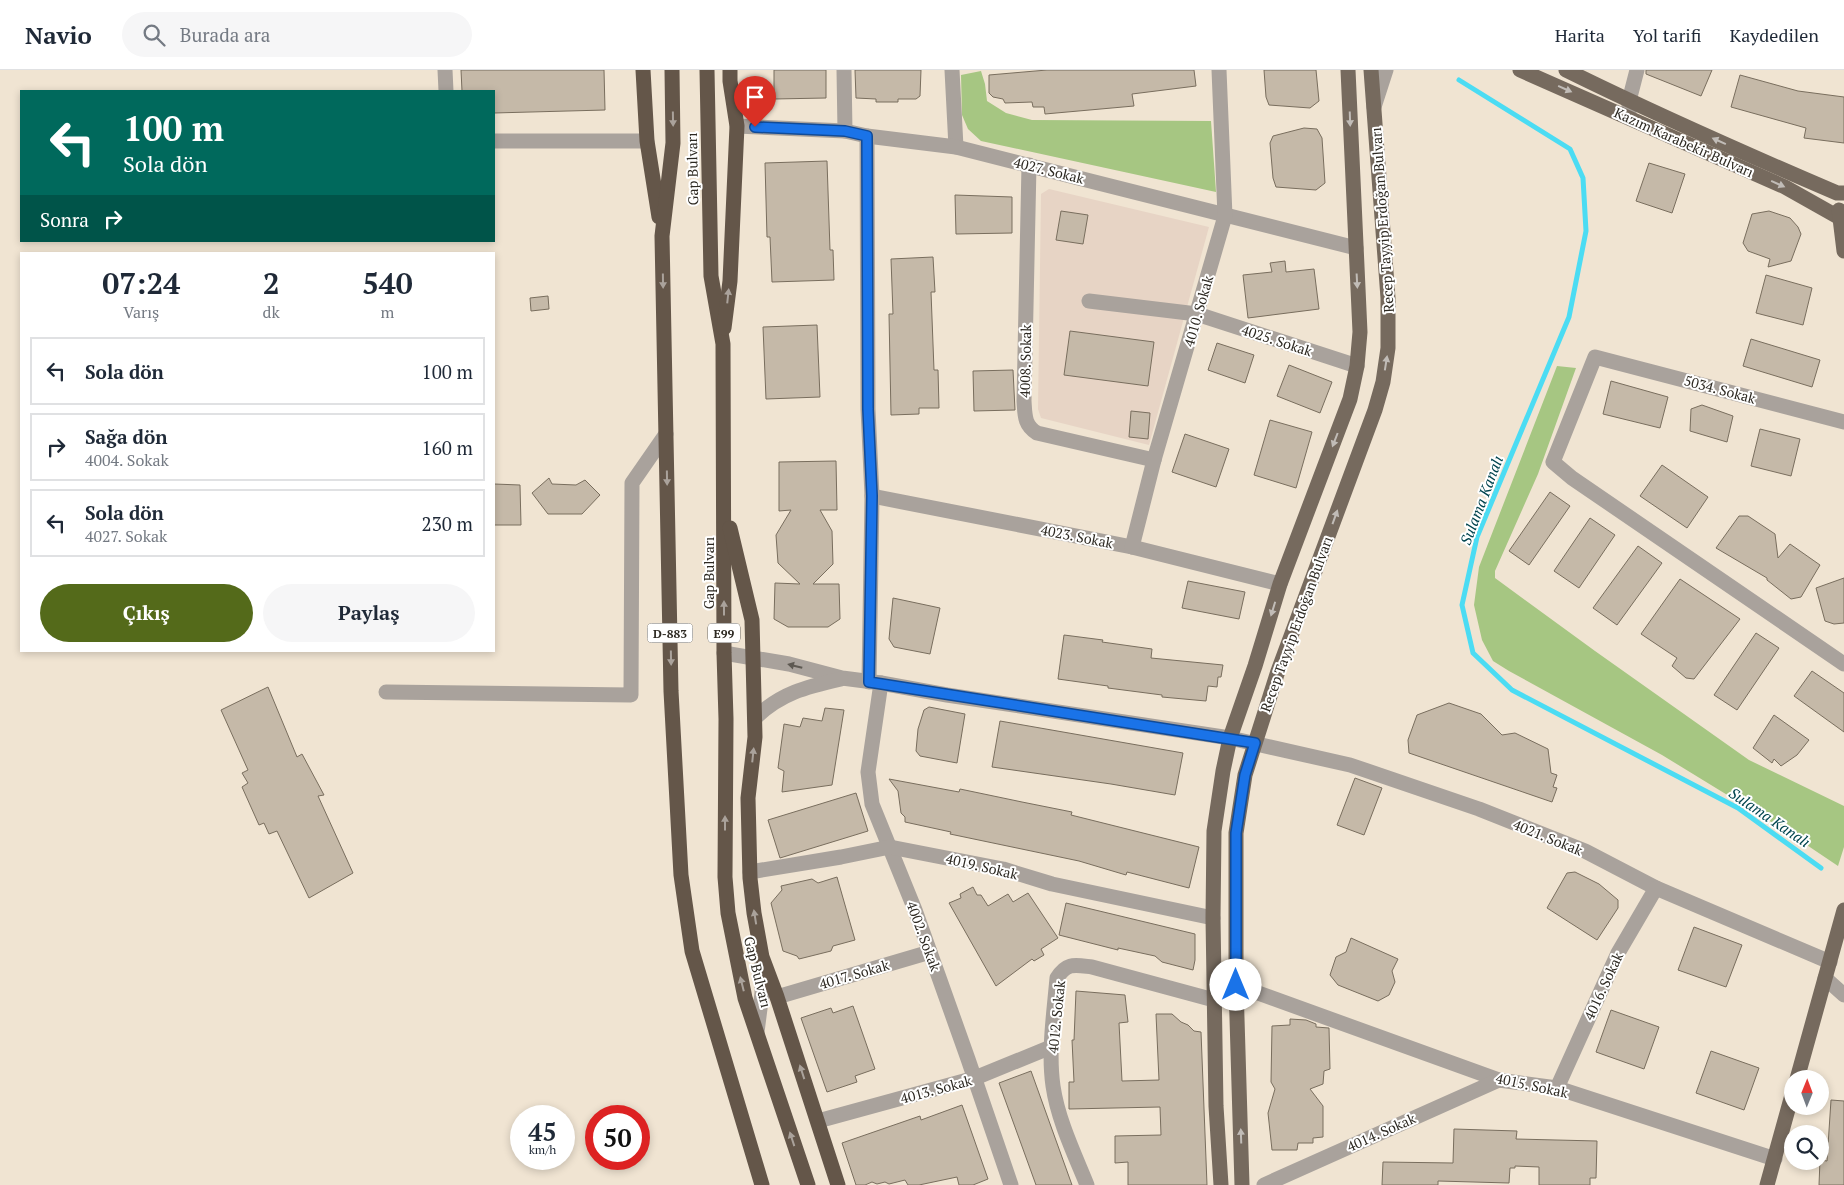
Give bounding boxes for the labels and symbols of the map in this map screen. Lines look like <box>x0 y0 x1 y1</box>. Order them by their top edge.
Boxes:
pin <box>734 76 776 127</box>
one-way arrow <box>1558 86 1572 94</box>
street label: Kazım Karabekir Bulvarı <box>1611 103 1757 181</box>
one-way arrow <box>669 111 677 127</box>
one-way arrow <box>1346 111 1354 127</box>
street label: Recep Tayyip Erdoğan Bulvarı <box>1366 127 1398 313</box>
street label: Gap Bulvarı <box>682 133 702 205</box>
one-way arrow <box>1712 137 1726 145</box>
street label: 4027. Sokak <box>1012 152 1087 188</box>
one-way arrow <box>1771 180 1785 188</box>
street label: 4010. Sokak <box>1179 272 1217 349</box>
one-way arrow <box>659 273 667 289</box>
one-way arrow <box>1354 273 1362 289</box>
one-way arrow <box>724 288 732 304</box>
street label: 4025. Sokak <box>1239 320 1316 361</box>
street label: 4008. Sokak <box>1015 323 1035 398</box>
one-way arrow <box>1382 355 1390 371</box>
street label: 5034. Sokak <box>1682 370 1759 408</box>
one-way arrow <box>1331 433 1339 448</box>
water label: Sulama Kanalı <box>1455 453 1507 547</box>
one-way arrow <box>663 470 671 486</box>
one-way arrow <box>1331 509 1339 524</box>
street label: 4023. Sokak <box>1039 520 1116 552</box>
street label: Recep Tayyip Erdoğan Bulvarı <box>1255 534 1337 714</box>
street label: Gap Bulvarı <box>699 537 718 609</box>
one-way arrow <box>720 600 728 616</box>
one-way arrow <box>1268 601 1276 616</box>
road number: D-883 <box>648 624 692 642</box>
road number: E99 <box>708 624 740 642</box>
one-way arrow <box>667 650 675 666</box>
one-way arrow <box>787 662 802 670</box>
one-way arrow <box>749 747 757 763</box>
water label: Sulama Kanalı <box>1726 782 1814 852</box>
street label: 4021. Sokak <box>1510 814 1586 860</box>
one-way arrow <box>721 815 729 831</box>
street label: 4019. Sokak <box>944 848 1021 884</box>
street label: 4002. Sokak <box>903 898 946 974</box>
one-way arrow <box>751 908 759 924</box>
street label: Gap Bulvarı <box>740 934 776 1010</box>
street label: 4016. Sokak <box>1579 948 1627 1023</box>
street label: 4017. Sokak <box>817 955 892 993</box>
position arrow <box>1209 958 1261 1010</box>
one-way arrow <box>738 977 746 992</box>
street label: 4012. Sokak <box>1043 979 1069 1054</box>
one-way arrow <box>798 1064 806 1079</box>
street label: 4015. Sokak <box>1494 1068 1571 1102</box>
street label: 4013. Sokak <box>898 1070 975 1108</box>
north arrow <box>1784 1070 1829 1115</box>
speed limit sign: 50 <box>585 1105 650 1170</box>
street label: 4014. Sokak <box>1344 1108 1419 1156</box>
one-way arrow <box>1237 1128 1245 1144</box>
one-way arrow <box>788 1131 795 1146</box>

